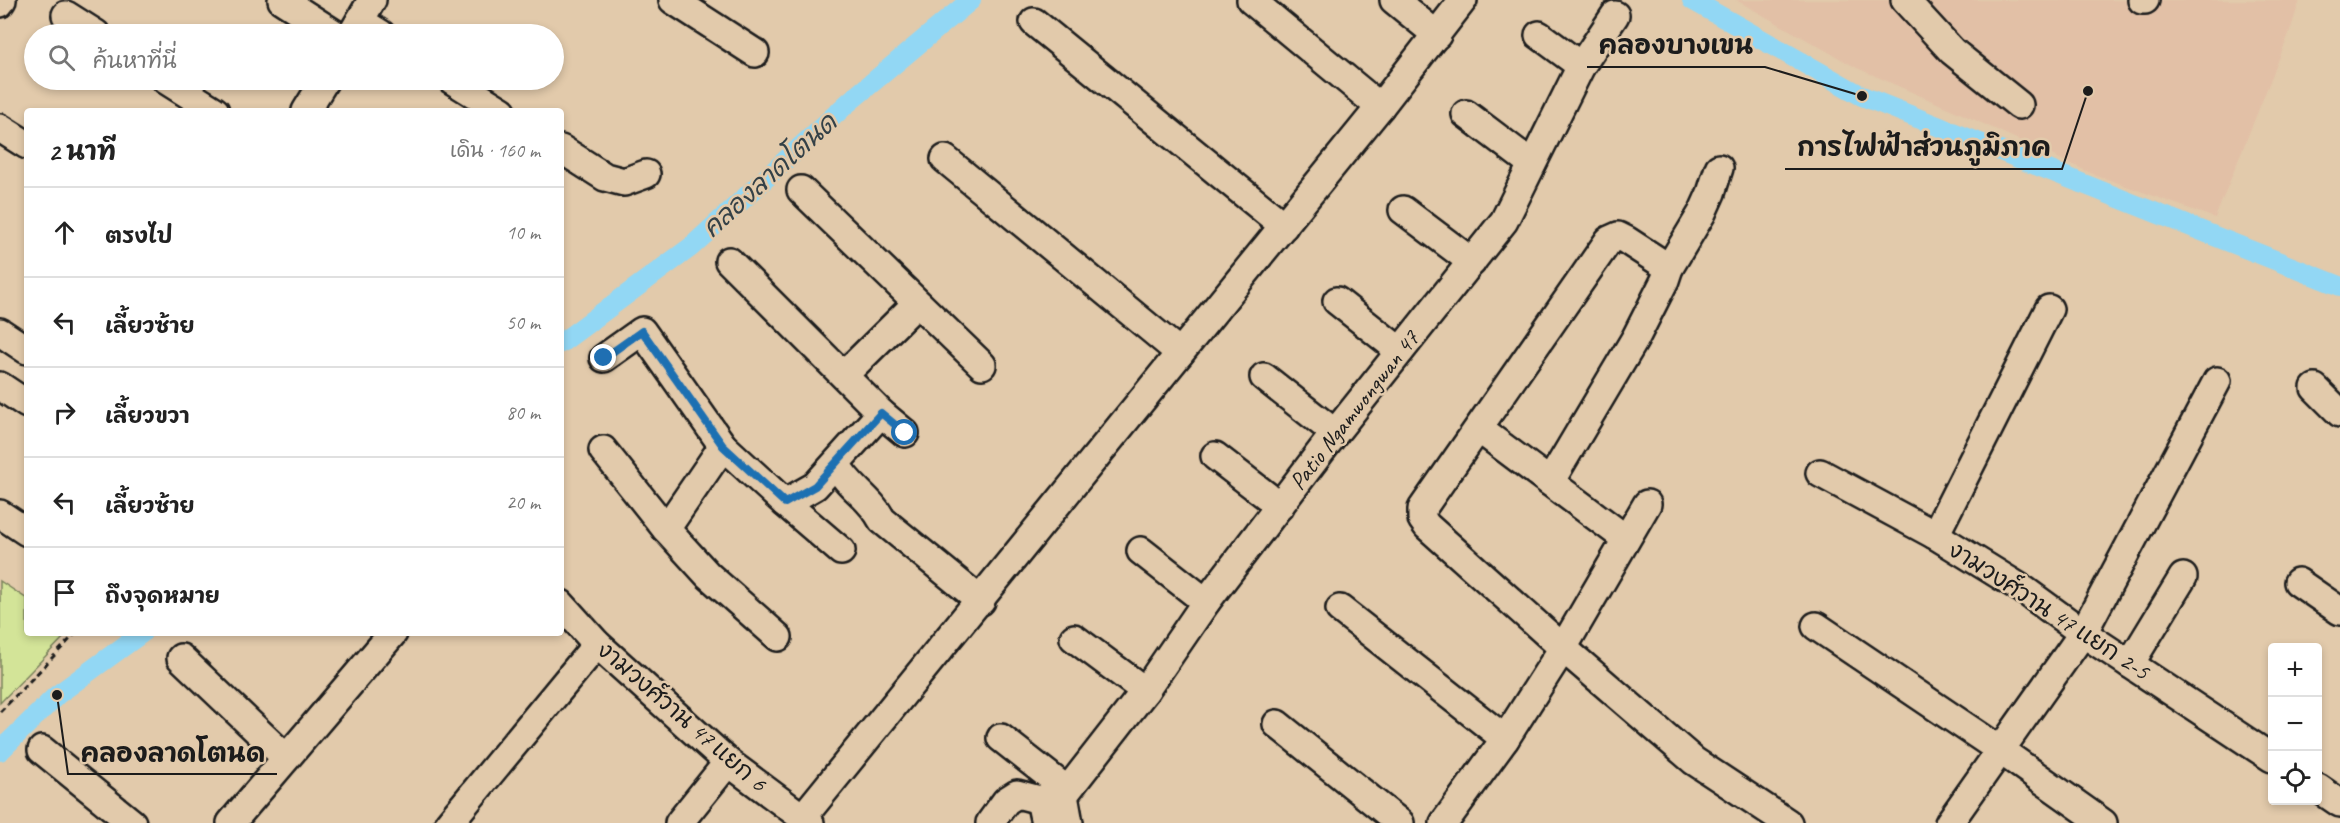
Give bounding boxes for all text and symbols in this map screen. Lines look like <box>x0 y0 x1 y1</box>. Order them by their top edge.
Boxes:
callout: คลองบางเขน <box>1587 23 1765 67</box>
search box <box>24 24 564 90</box>
text: คลองบางเขน <box>1599 29 1753 62</box>
icon: search <box>45 41 78 74</box>
text: ค้นหาที่นี่ <box>93 47 177 75</box>
water label: คลองลาดโตนด <box>694 105 844 244</box>
callout: การไฟฟ้าส่วนภูมิภาค <box>1785 125 2062 169</box>
text: การไฟฟ้าส่วนภูมิภาค <box>1797 129 2051 166</box>
text: 2 นาที <box>48 135 116 168</box>
text: เดิน · 160 m <box>450 138 540 163</box>
icon: ahead <box>48 216 81 249</box>
text: 10 m <box>506 220 540 245</box>
text: ตรงไป <box>105 222 173 250</box>
icon: left <box>48 306 81 339</box>
text: 50 m <box>506 310 540 335</box>
text: เลี้ยวซ้าย <box>105 312 195 340</box>
street label: Patio Ngamwongwan 47 <box>1282 323 1426 496</box>
route end <box>590 344 616 370</box>
icon: right <box>48 396 81 429</box>
text: 80 m <box>506 400 540 425</box>
text: เลี้ยวขวา <box>105 402 189 430</box>
route start <box>891 419 917 445</box>
icon: left <box>48 486 81 519</box>
text: 20 m <box>506 490 540 515</box>
text: เลี้ยวซ้าย <box>105 492 195 520</box>
street label: งามวงศ์วาน 47 แยก 2-5 <box>1943 533 2157 687</box>
icon: arrive <box>48 576 81 609</box>
text: ถึงจุดหมาย <box>105 582 220 610</box>
street label: งามวงศ์วาน 47 แยก 6 <box>591 633 775 799</box>
map controls <box>2268 643 2322 805</box>
button: + <box>2268 643 2322 697</box>
button: − <box>2268 697 2322 751</box>
callout: คลองลาดโตนด <box>68 730 277 774</box>
text: คลองลาดโตนด <box>81 735 265 770</box>
button: locate <box>2268 751 2322 805</box>

